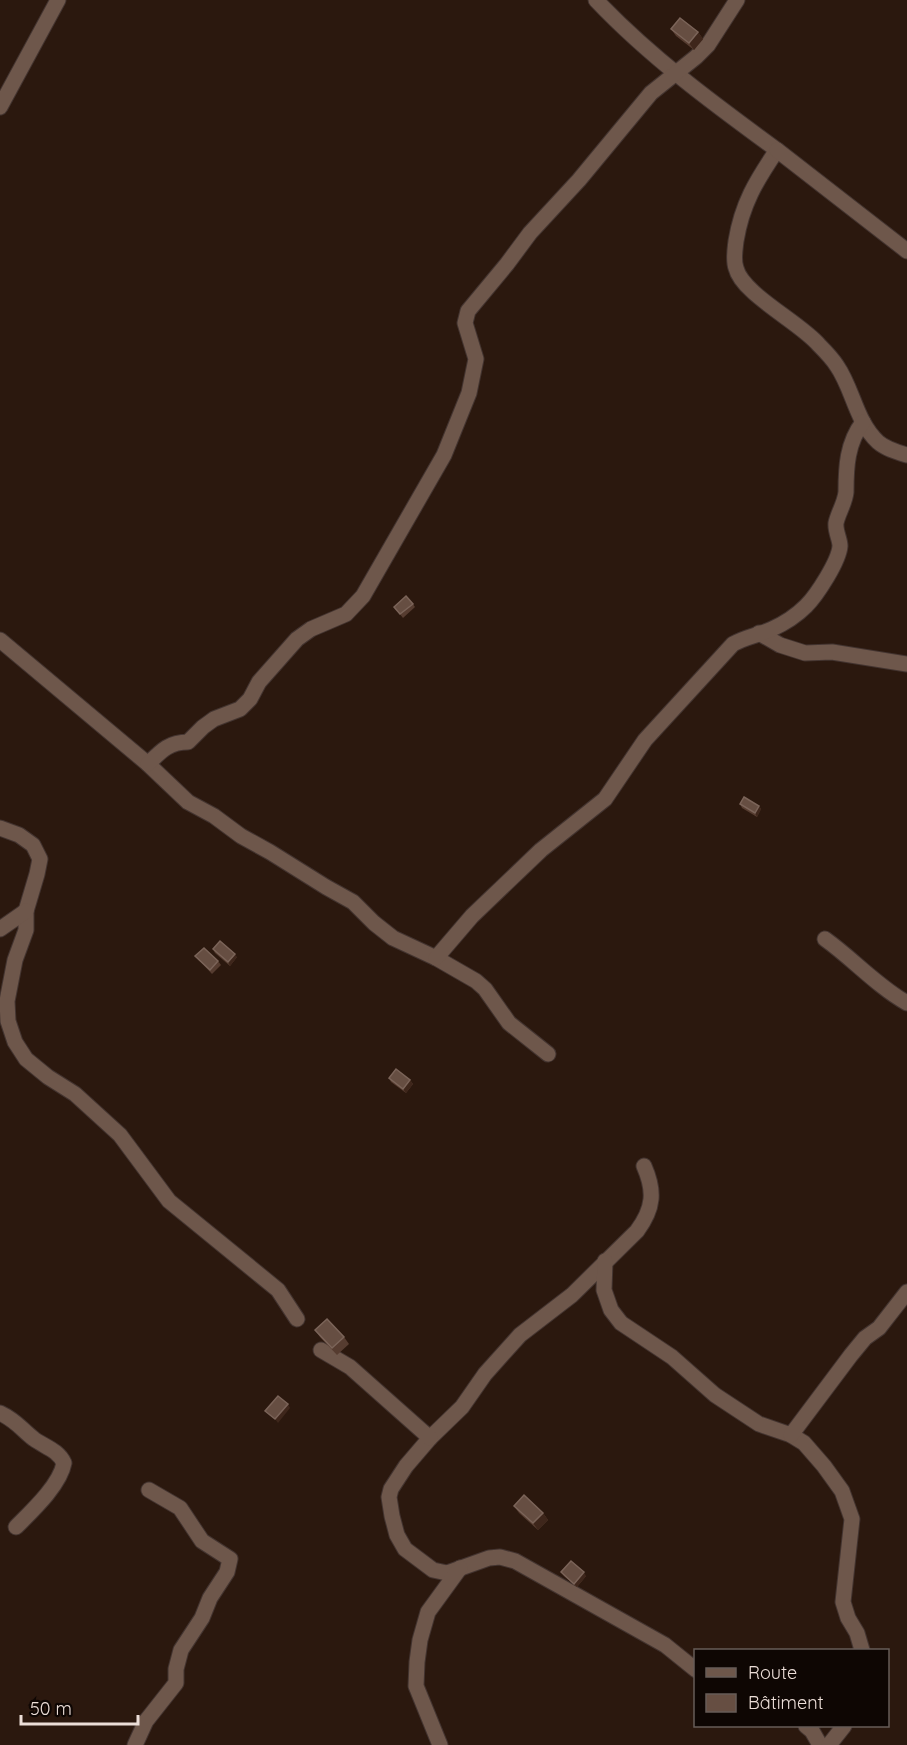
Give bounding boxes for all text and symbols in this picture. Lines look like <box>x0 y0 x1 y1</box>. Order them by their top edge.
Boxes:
legend <box>694 1649 889 1727</box>
text: Route <box>748 1661 797 1684</box>
scale bar <box>21 1688 138 1726</box>
text: Bâtiment <box>748 1691 824 1714</box>
text: 50 m <box>30 1697 72 1720</box>

